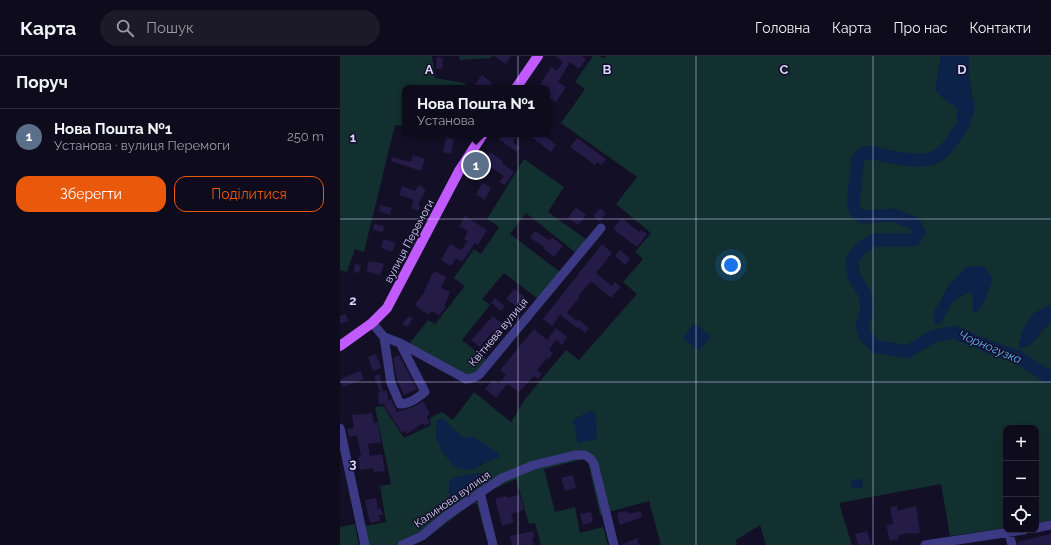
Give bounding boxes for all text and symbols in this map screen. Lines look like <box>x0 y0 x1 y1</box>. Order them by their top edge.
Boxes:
search box <box>100 10 380 46</box>
text: Карта <box>20 17 76 39</box>
icon: search <box>114 17 136 39</box>
text: Пошук <box>146 19 194 37</box>
text: Головна <box>755 20 810 36</box>
text: Карта <box>832 20 872 36</box>
text: Про нас <box>894 20 948 36</box>
text: Контакти <box>970 20 1031 36</box>
text: A <box>425 62 434 77</box>
text: B <box>603 62 612 77</box>
text: C <box>780 62 789 77</box>
text: D <box>957 62 967 77</box>
text: Поруч <box>16 72 68 92</box>
popup <box>402 85 550 137</box>
text: Нова Пошта №1 <box>417 95 535 113</box>
text: Установа <box>417 113 475 128</box>
text: Нова Пошта №1 <box>54 120 172 138</box>
text: 1 <box>26 129 32 144</box>
text: 250 m <box>287 129 324 144</box>
text: 1 <box>350 130 357 145</box>
text: Установа · вулиця Перемоги <box>54 138 230 153</box>
pin: 1 <box>463 150 489 180</box>
button: Зберегти <box>16 176 166 212</box>
button: Поділитися <box>174 176 324 212</box>
street label: вулиця Перемоги <box>382 197 437 285</box>
your location <box>721 255 741 275</box>
text: 2 <box>349 293 357 308</box>
street label: Квітнева вулиця <box>466 296 531 369</box>
water label: Чорногузка <box>956 327 1024 367</box>
map controls <box>1003 425 1039 533</box>
button: + <box>1003 425 1039 461</box>
text: 3 <box>349 456 357 471</box>
button: − <box>1003 461 1039 497</box>
street label: Калинова вулиця <box>412 468 493 531</box>
button: locate <box>1003 497 1039 533</box>

